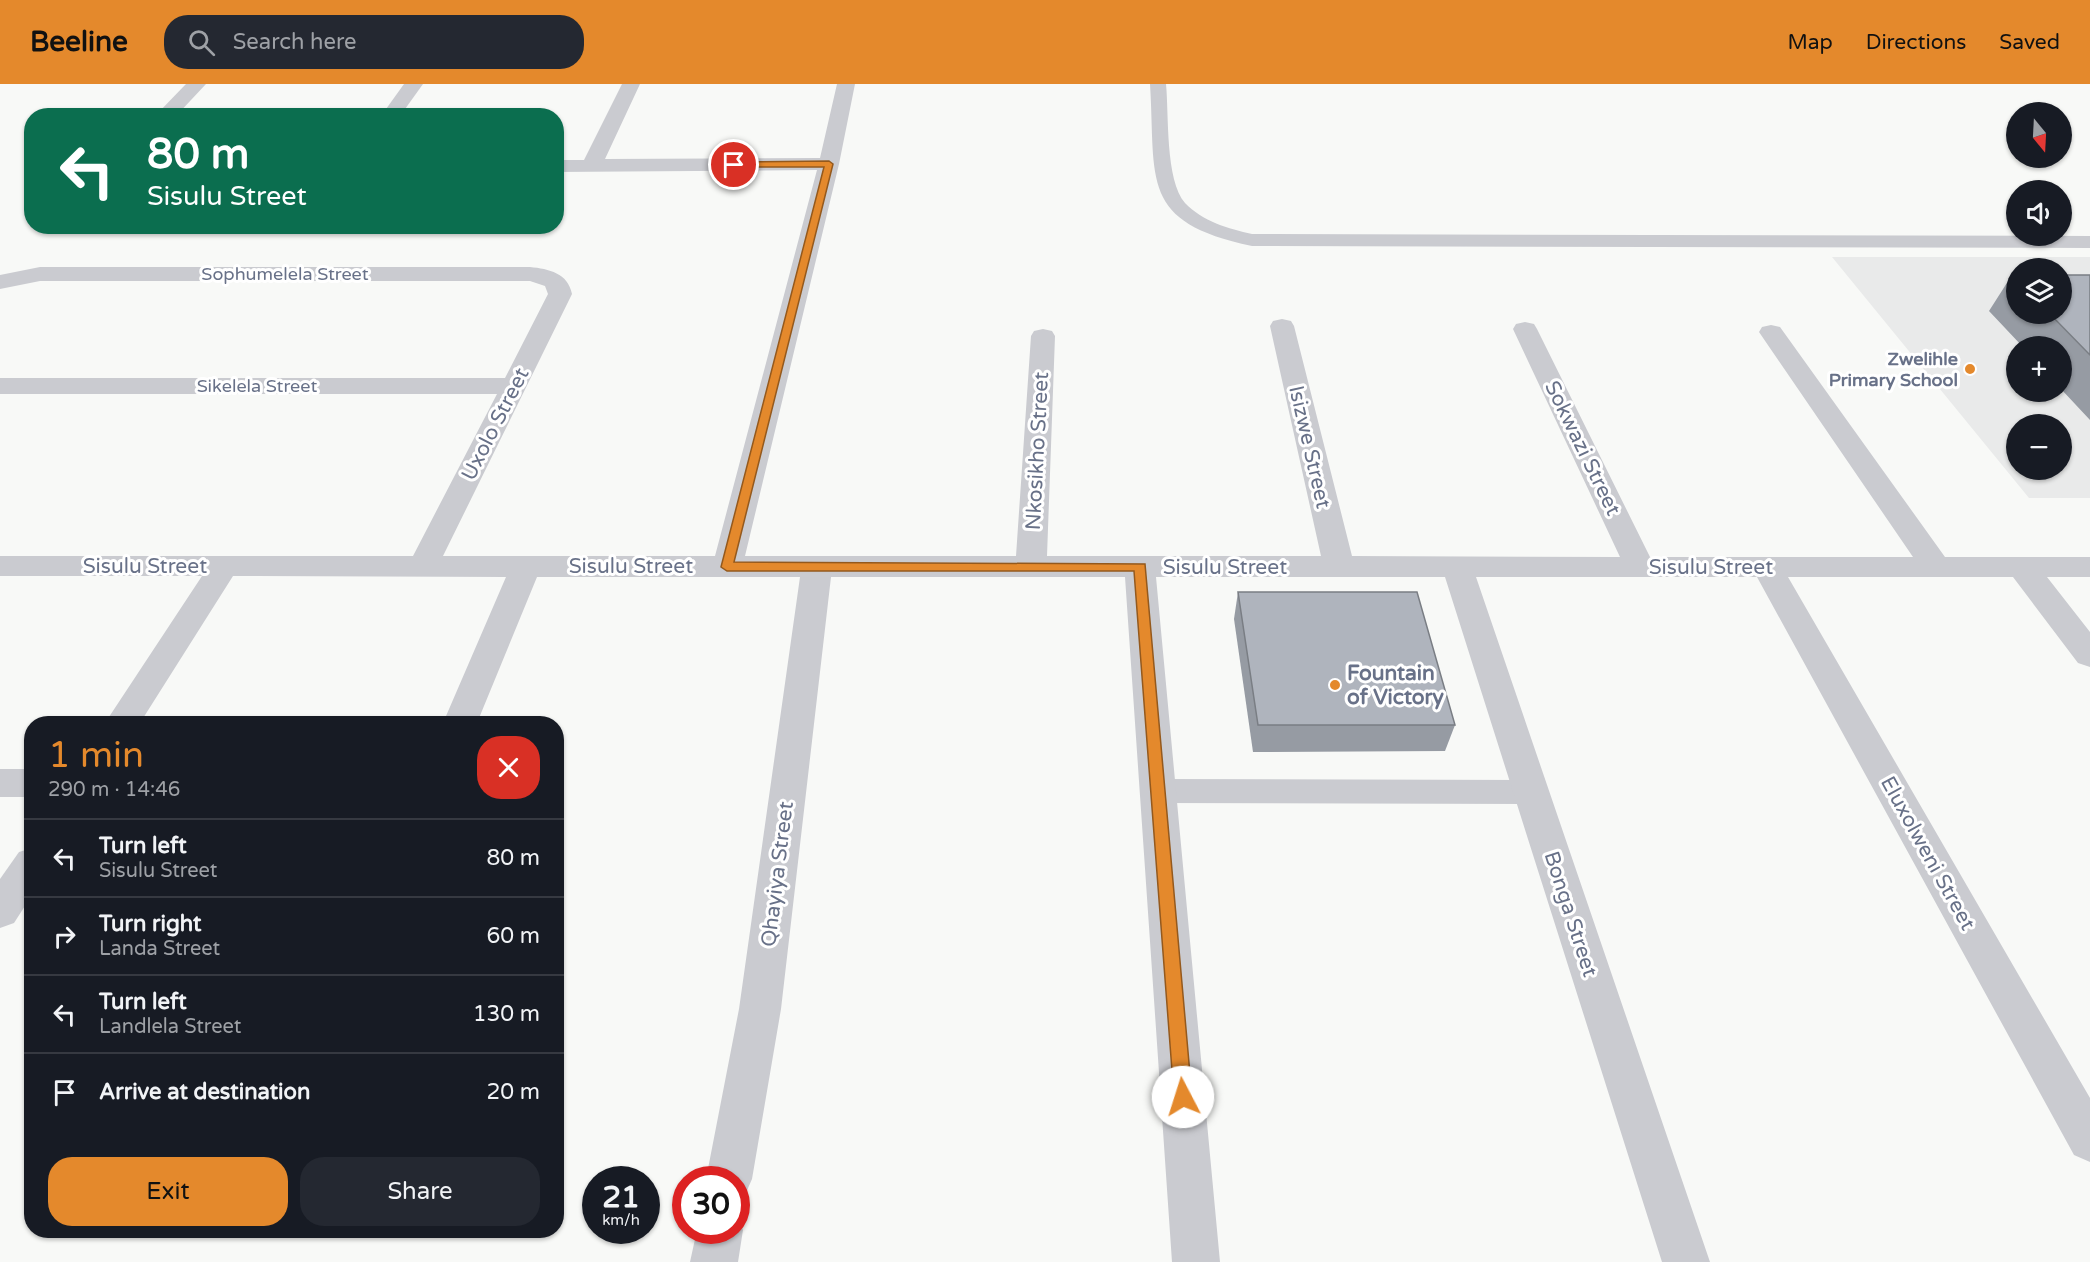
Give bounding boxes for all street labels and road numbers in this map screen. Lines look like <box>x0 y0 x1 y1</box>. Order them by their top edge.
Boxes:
street label: Sophumelela Street <box>201 263 369 285</box>
street label: Uxolo Street <box>456 364 535 485</box>
street label: Nkosikho Street <box>1021 371 1054 531</box>
street label: Sikelela Street <box>197 375 317 397</box>
street label: Sokwazi Street <box>1539 377 1626 520</box>
street label: Isizwe Street <box>1283 383 1336 511</box>
street label: Sisulu Street <box>83 554 207 579</box>
street label: Sisulu Street <box>569 554 693 579</box>
street label: Sisulu Street <box>1163 555 1287 580</box>
street label: Sisulu Street <box>1649 555 1773 580</box>
street label: Eluxolweni Street <box>1875 772 1980 935</box>
street label: Qhayiya Street <box>756 800 799 948</box>
street label: Bonga Street <box>1538 848 1603 980</box>

